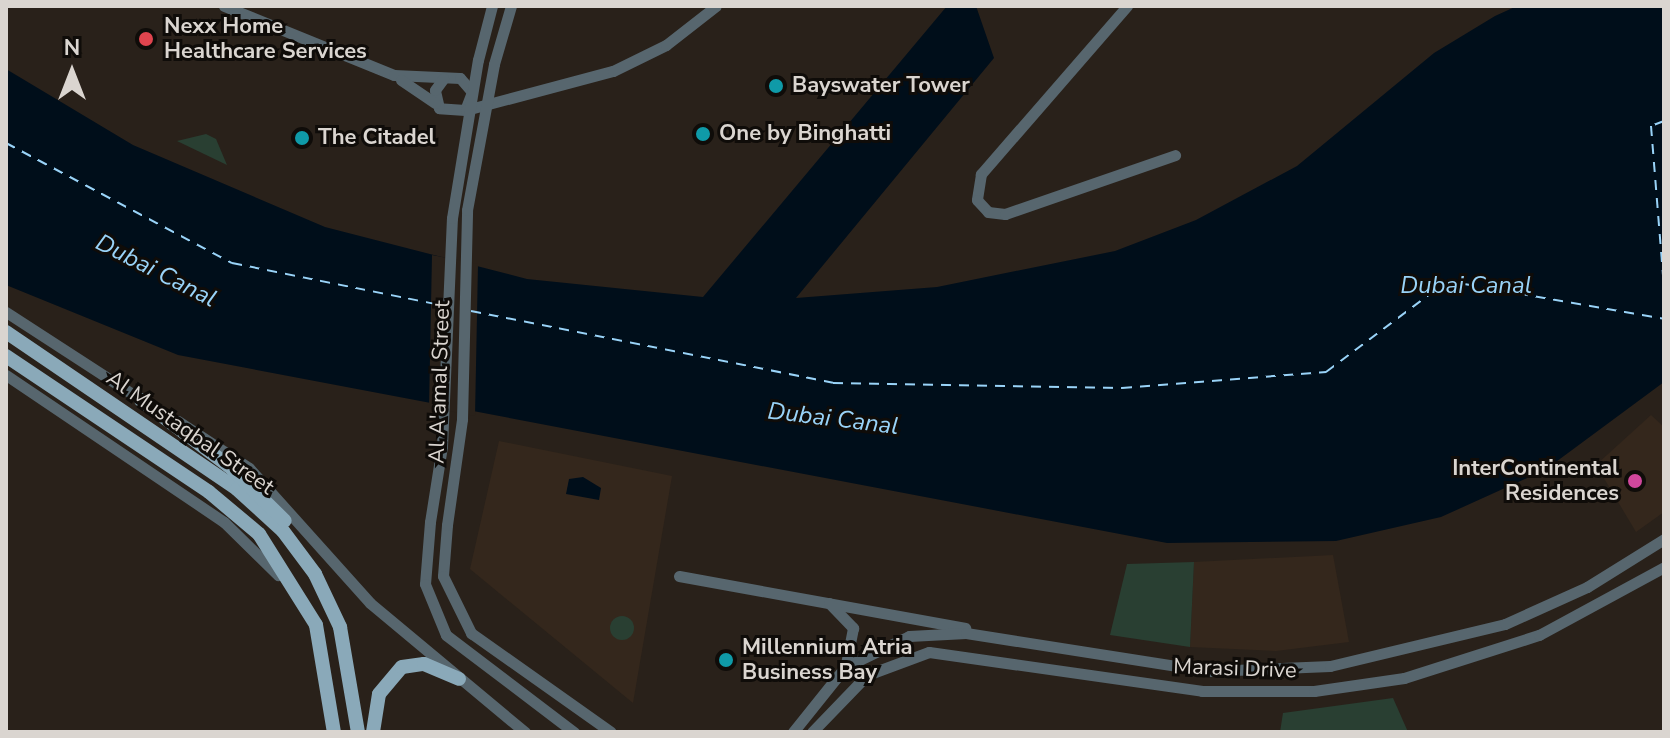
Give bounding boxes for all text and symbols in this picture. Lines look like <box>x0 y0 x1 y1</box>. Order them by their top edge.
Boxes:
place label: Nexx Home Healthcare Services <box>164 13 367 64</box>
marker: Nexx Home Healthcare Services <box>135 28 157 50</box>
north arrow <box>32 32 112 112</box>
text: N <box>64 33 80 63</box>
place label: Bayswater Tower <box>792 73 970 99</box>
marker: Bayswater Tower <box>767 77 785 95</box>
place label: One by Binghatti <box>719 121 891 147</box>
place label: The Citadel <box>318 125 436 151</box>
marker: One by Binghatti <box>694 125 712 143</box>
marker: The Citadel <box>293 129 311 147</box>
water label: Dubai Canal <box>91 228 221 314</box>
water label: Dubai Canal <box>1400 272 1532 300</box>
street label: Al A'amal Street <box>424 300 456 464</box>
street label: Al Mustaqbal Street <box>101 365 279 501</box>
water label: Dubai Canal <box>766 397 900 441</box>
place label: InterContinental Residences <box>1452 455 1619 506</box>
marker: InterContinental Residences <box>1626 472 1644 490</box>
place label: Millennium Atria Business Bay <box>742 634 913 686</box>
marker: Millennium Atria Business Bay <box>717 651 735 669</box>
street label: Marasi Drive <box>1173 654 1297 684</box>

